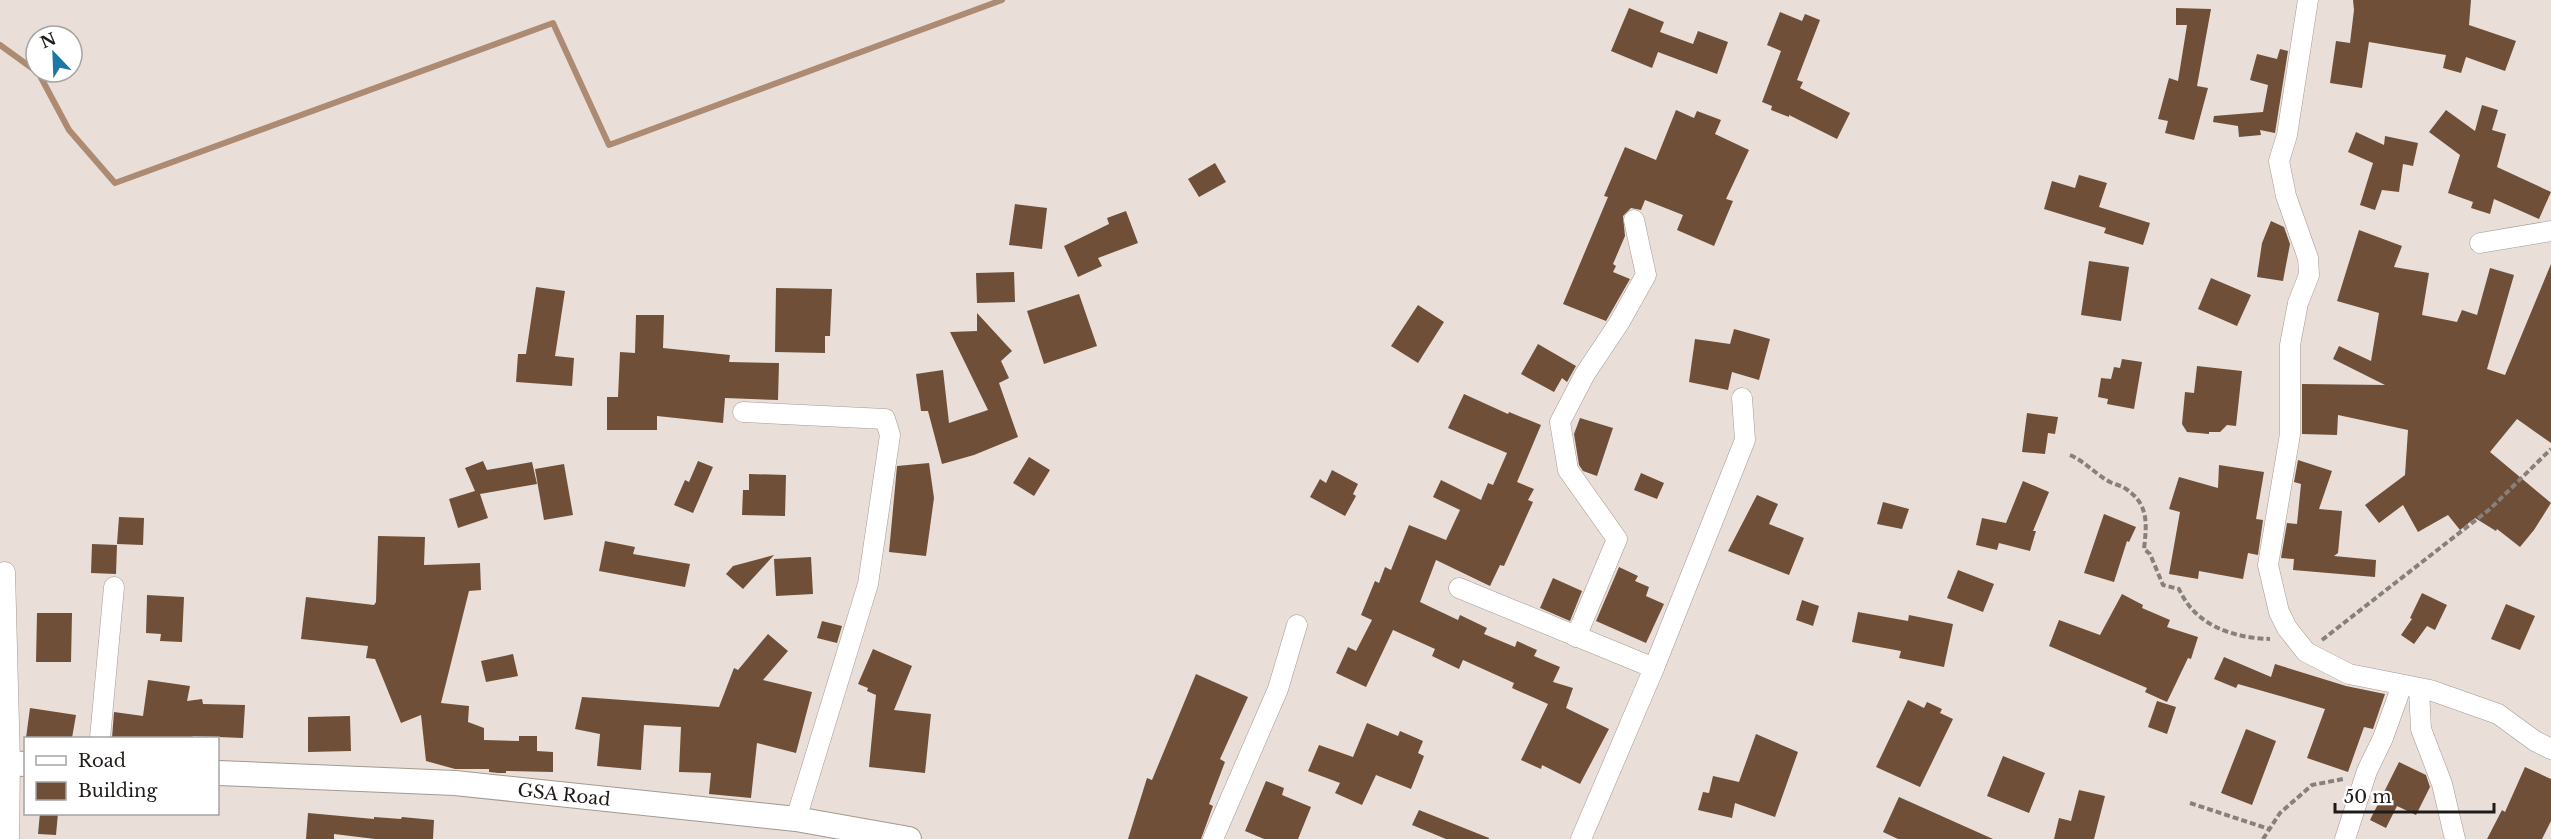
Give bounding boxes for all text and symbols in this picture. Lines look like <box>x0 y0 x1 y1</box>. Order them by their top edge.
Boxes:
north arrow <box>24 24 84 84</box>
text: N <box>37 28 59 52</box>
legend <box>24 737 219 815</box>
text: Road <box>78 750 126 772</box>
scale bar <box>2335 776 2494 814</box>
street label: GSA Road <box>516 779 612 811</box>
text: Building <box>78 780 157 802</box>
text: 50 m <box>2344 786 2392 808</box>

